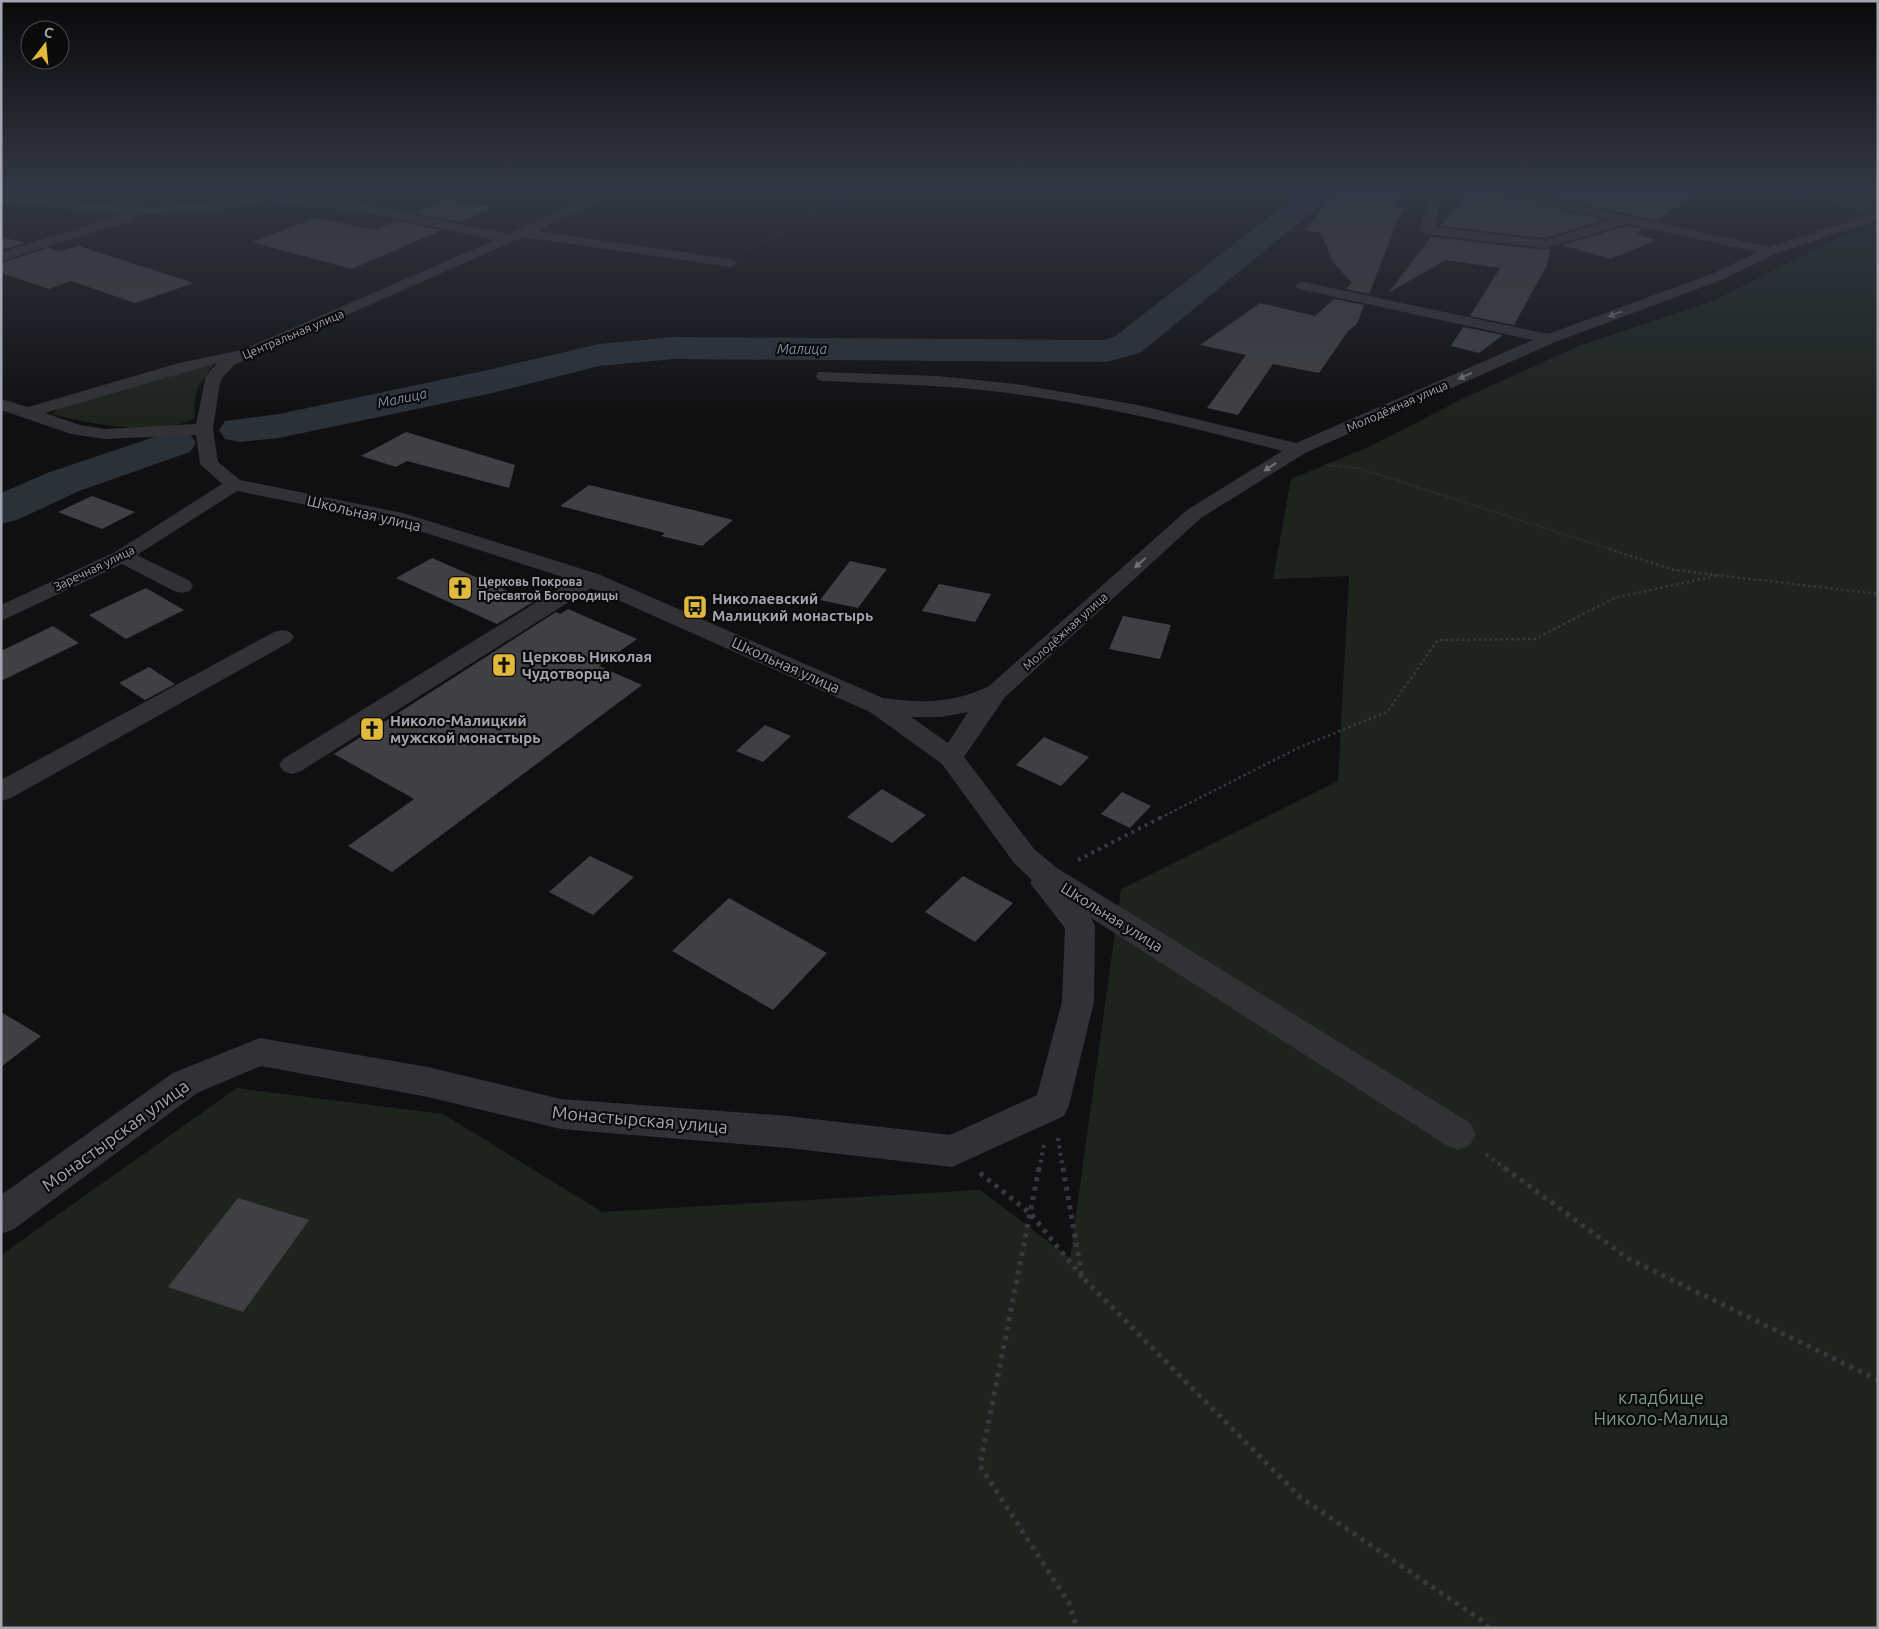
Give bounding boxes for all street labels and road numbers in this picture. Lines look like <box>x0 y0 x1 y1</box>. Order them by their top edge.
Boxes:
street label: Центральная улица <box>240 307 346 361</box>
street label: Молодёжная улица <box>1344 378 1450 434</box>
street label: Школьная улица <box>305 492 423 534</box>
street label: Заречная улица <box>52 543 136 593</box>
street label: Молодёжная улица <box>1020 590 1110 672</box>
street label: Школьная улица <box>729 634 843 696</box>
street label: Школьная улица <box>1058 879 1166 955</box>
street label: Монастырская улица <box>38 1075 192 1195</box>
street label: Монастырская улица <box>551 1101 729 1137</box>

